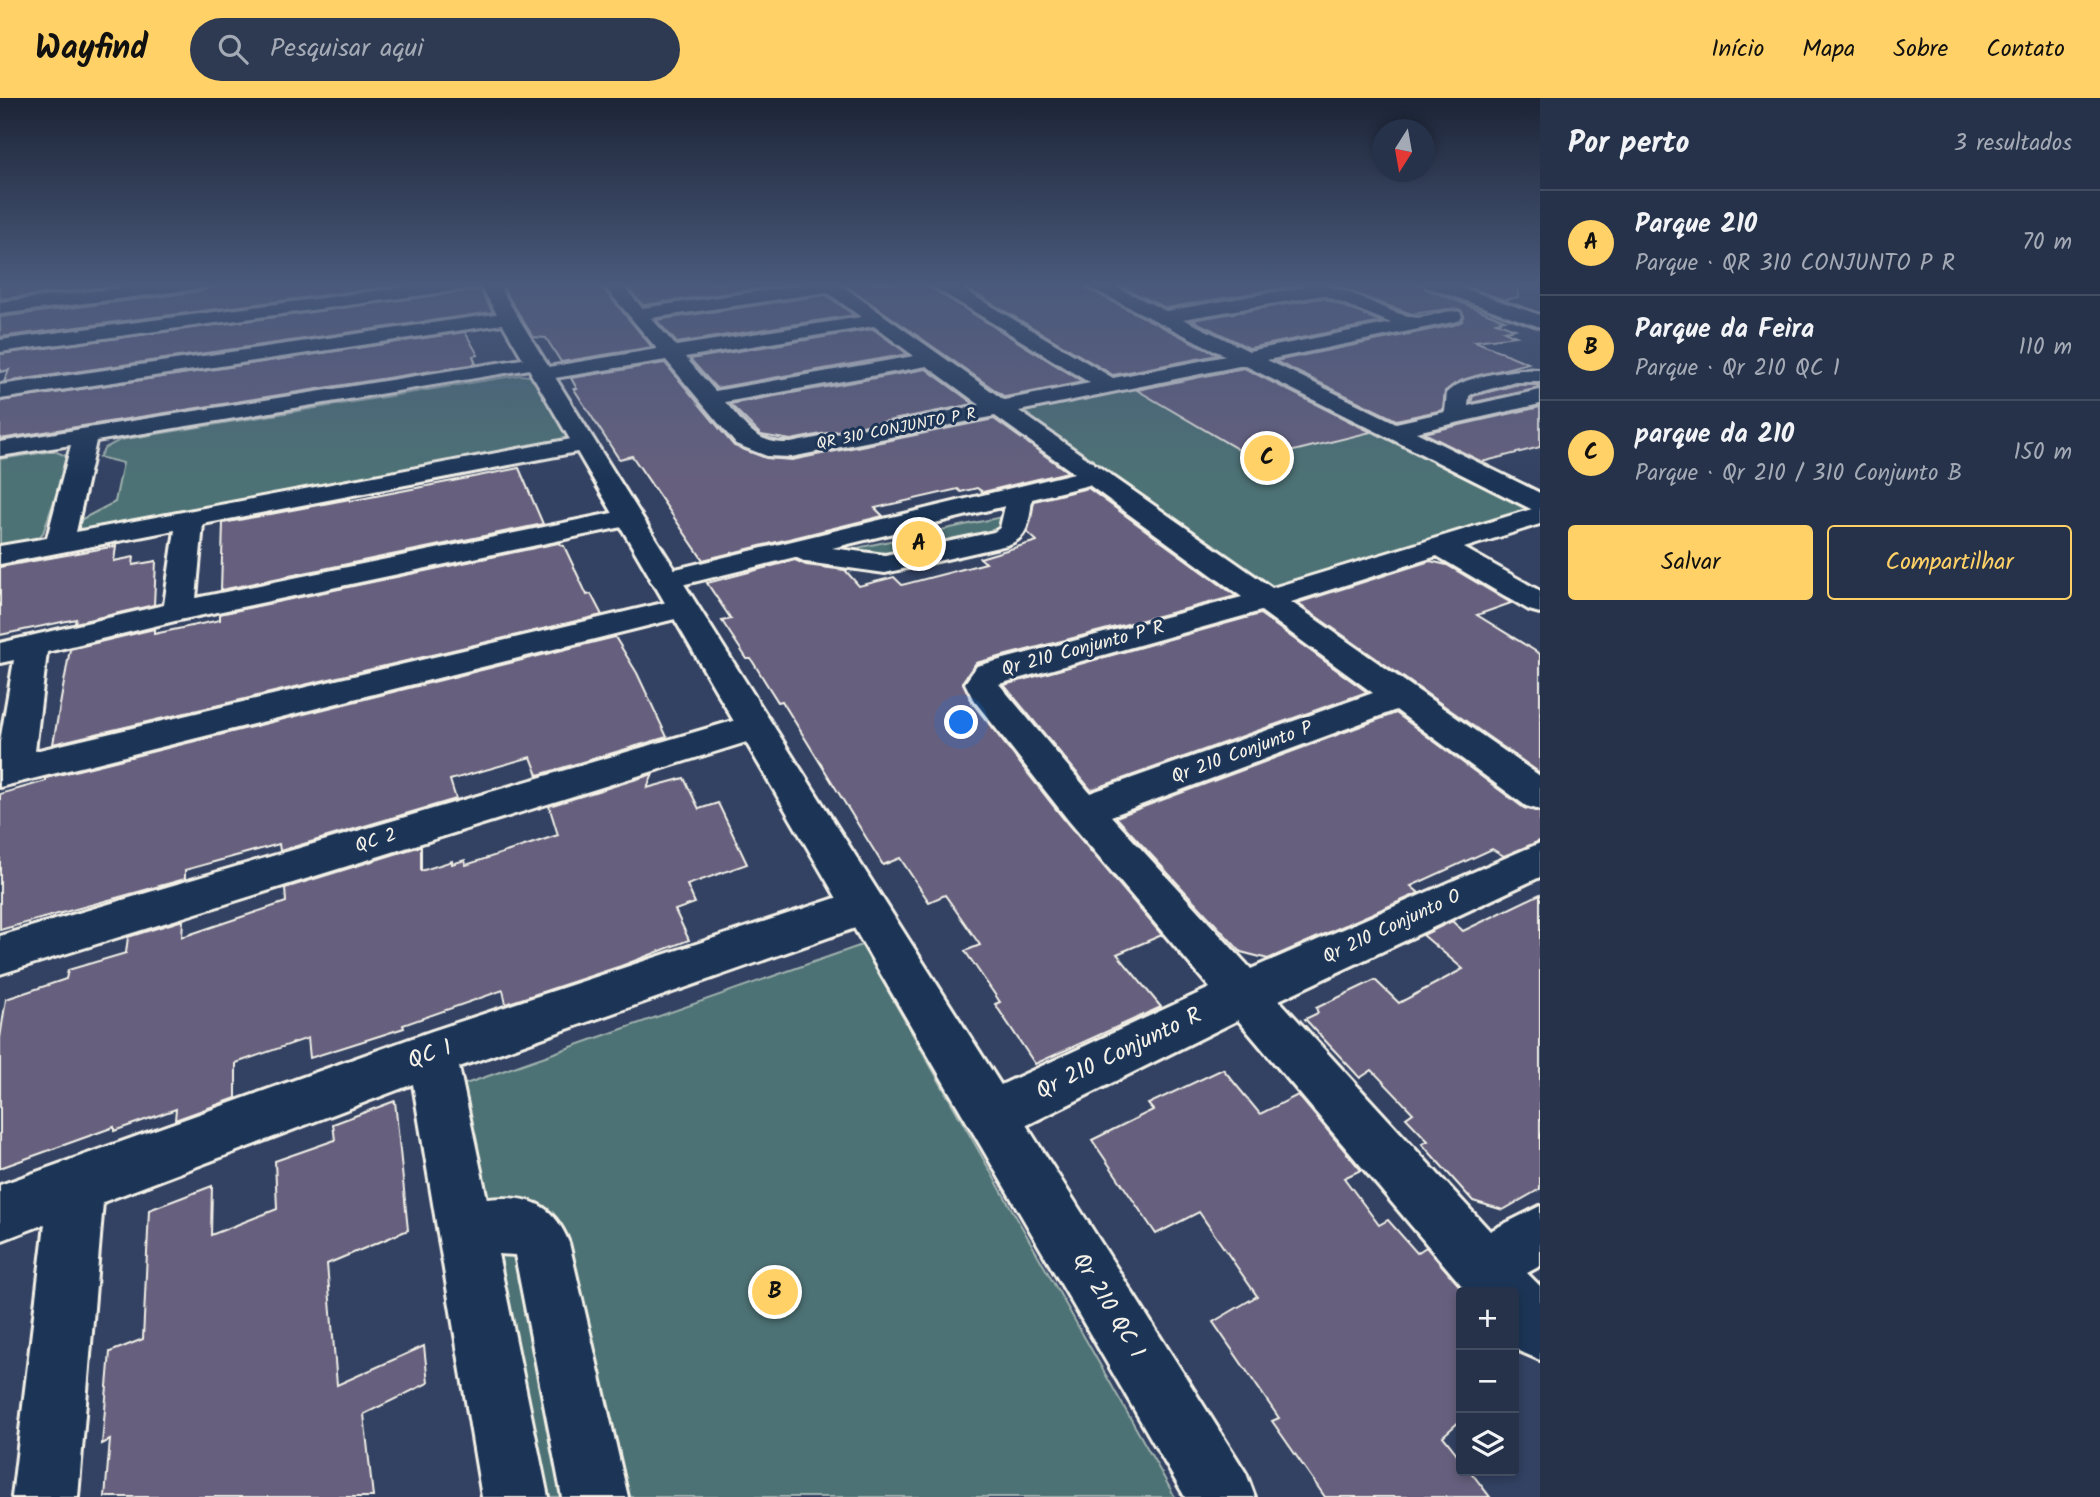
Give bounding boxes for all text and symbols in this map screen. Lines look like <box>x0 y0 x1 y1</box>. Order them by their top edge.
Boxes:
search box <box>190 18 680 81</box>
text: Wayfind <box>35 23 148 76</box>
text: Pesquisar aqui <box>270 28 424 70</box>
icon: search <box>214 30 252 68</box>
text: Início <box>1711 30 1764 69</box>
text: Mapa <box>1802 30 1855 69</box>
text: Sobre <box>1893 30 1948 69</box>
text: Contato <box>1986 30 2065 69</box>
north arrow <box>1372 119 1435 182</box>
text: Por perto <box>1568 120 1689 168</box>
text: 3 resultados <box>1954 126 2072 162</box>
text: Parque 210 <box>1635 204 1757 246</box>
text: A <box>1584 225 1598 261</box>
text: 70 m <box>2022 225 2072 261</box>
text: Parque · QR 310 CONJUNTO P R <box>1635 246 1955 282</box>
text: Parque da Feira <box>1635 309 1814 351</box>
text: B <box>1584 330 1598 366</box>
text: 110 m <box>2019 330 2072 366</box>
text: Parque · Qr 210 QC 1 <box>1635 351 1840 387</box>
street label: QR 310 CONJUNTO P R <box>814 401 978 457</box>
text: parque da 210 <box>1635 414 1794 456</box>
pin: C <box>1244 432 1290 484</box>
text: C <box>1584 435 1598 471</box>
text: 150 m <box>2013 435 2072 471</box>
text: Parque · Qr 210 / 310 Conjunto B <box>1635 456 1962 492</box>
pin: A <box>896 518 942 570</box>
button: Salvar <box>1568 525 1813 600</box>
button: Compartilhar <box>1827 525 2072 600</box>
street label: Qr 210 Conjunto P R <box>998 613 1168 685</box>
your location <box>944 705 978 739</box>
street label: Qr 210 Conjunto P <box>1167 713 1317 792</box>
street label: QC 2 <box>351 820 401 862</box>
street label: Qr 210 Conjunto O <box>1318 882 1466 972</box>
street label: Qr 210 Conjunto R <box>1030 998 1208 1110</box>
street label: QC 1 <box>403 1030 457 1080</box>
street label: Qr 210 QC 1 <box>1062 1246 1154 1366</box>
pin: B <box>752 1266 798 1318</box>
map controls <box>1456 1287 1519 1476</box>
button: + <box>1456 1287 1519 1350</box>
button: − <box>1456 1350 1519 1413</box>
button: layers <box>1456 1413 1519 1476</box>

